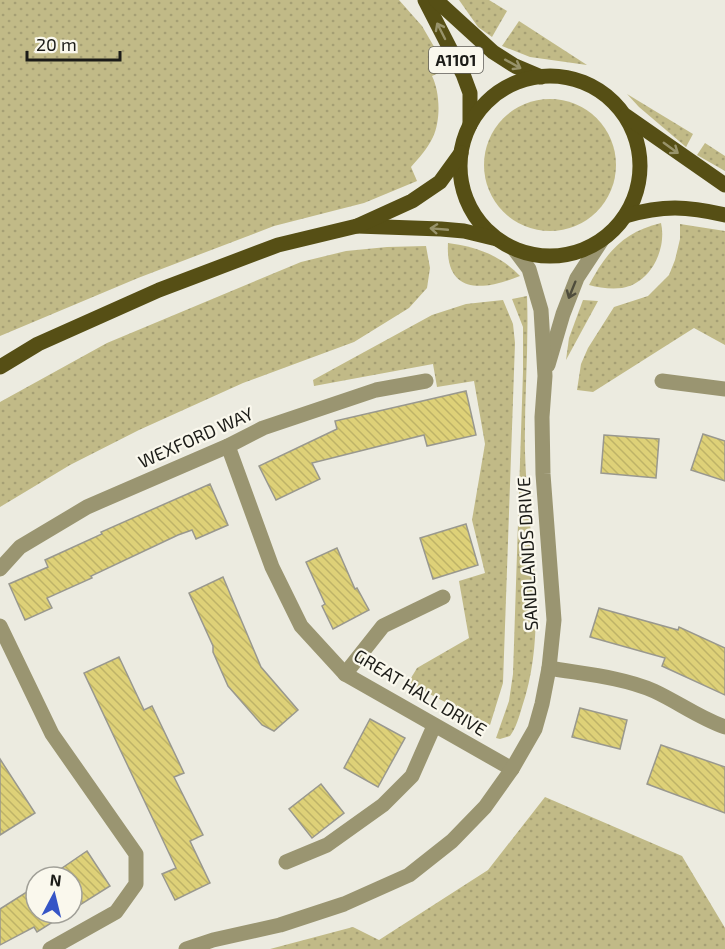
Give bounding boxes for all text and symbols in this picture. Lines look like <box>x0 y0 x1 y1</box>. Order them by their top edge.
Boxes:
one-way arrow <box>434 22 446 40</box>
scale bar <box>27 24 120 62</box>
text: 20 m <box>36 33 77 55</box>
road number: A1101 <box>429 47 483 73</box>
one-way arrow <box>504 58 521 70</box>
one-way arrow <box>662 142 678 154</box>
one-way arrow <box>430 223 449 234</box>
one-way arrow <box>566 280 577 299</box>
street label: WEXFORD WAY <box>135 402 257 472</box>
street label: SANDLANDS DRIVE <box>512 477 542 632</box>
street label: GREAT HALL DRIVE <box>350 644 491 740</box>
north arrow <box>24 865 84 925</box>
text: N <box>49 869 63 890</box>

